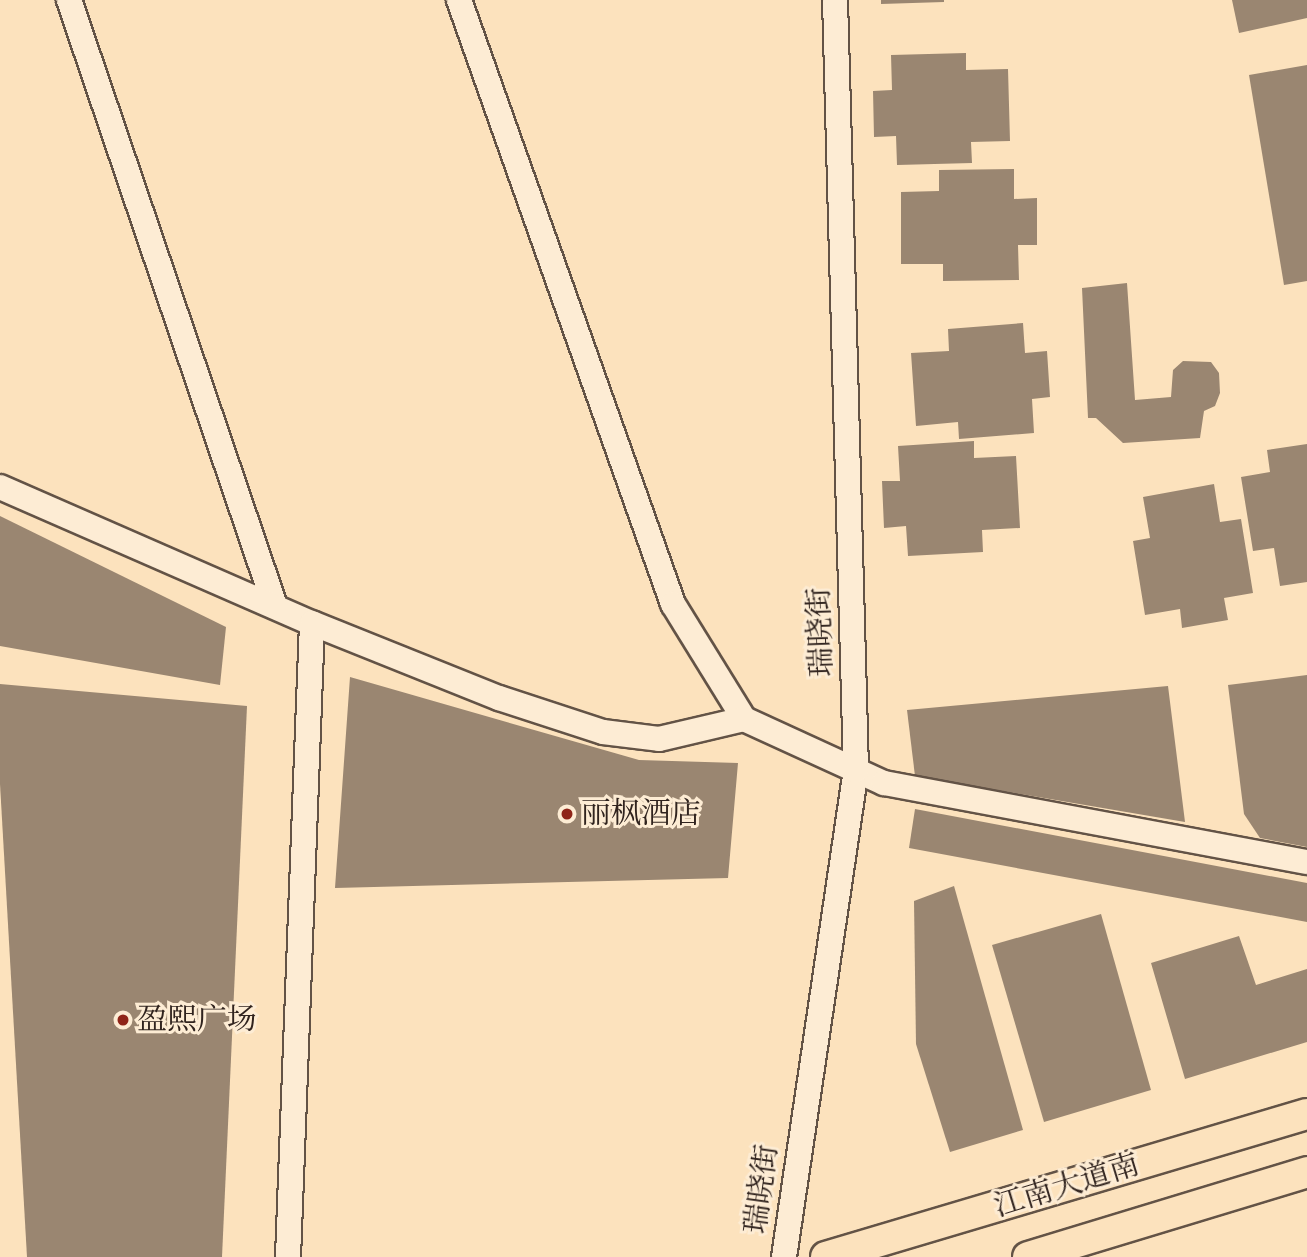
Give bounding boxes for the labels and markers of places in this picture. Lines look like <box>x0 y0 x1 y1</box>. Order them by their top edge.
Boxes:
place label: 丽枫酒店 <box>581 796 701 832</box>
marker: 丽枫酒店 <box>559 806 575 822</box>
place label: 盈熙广场 <box>137 1002 257 1038</box>
marker: 盈熙广场 <box>115 1012 131 1028</box>

